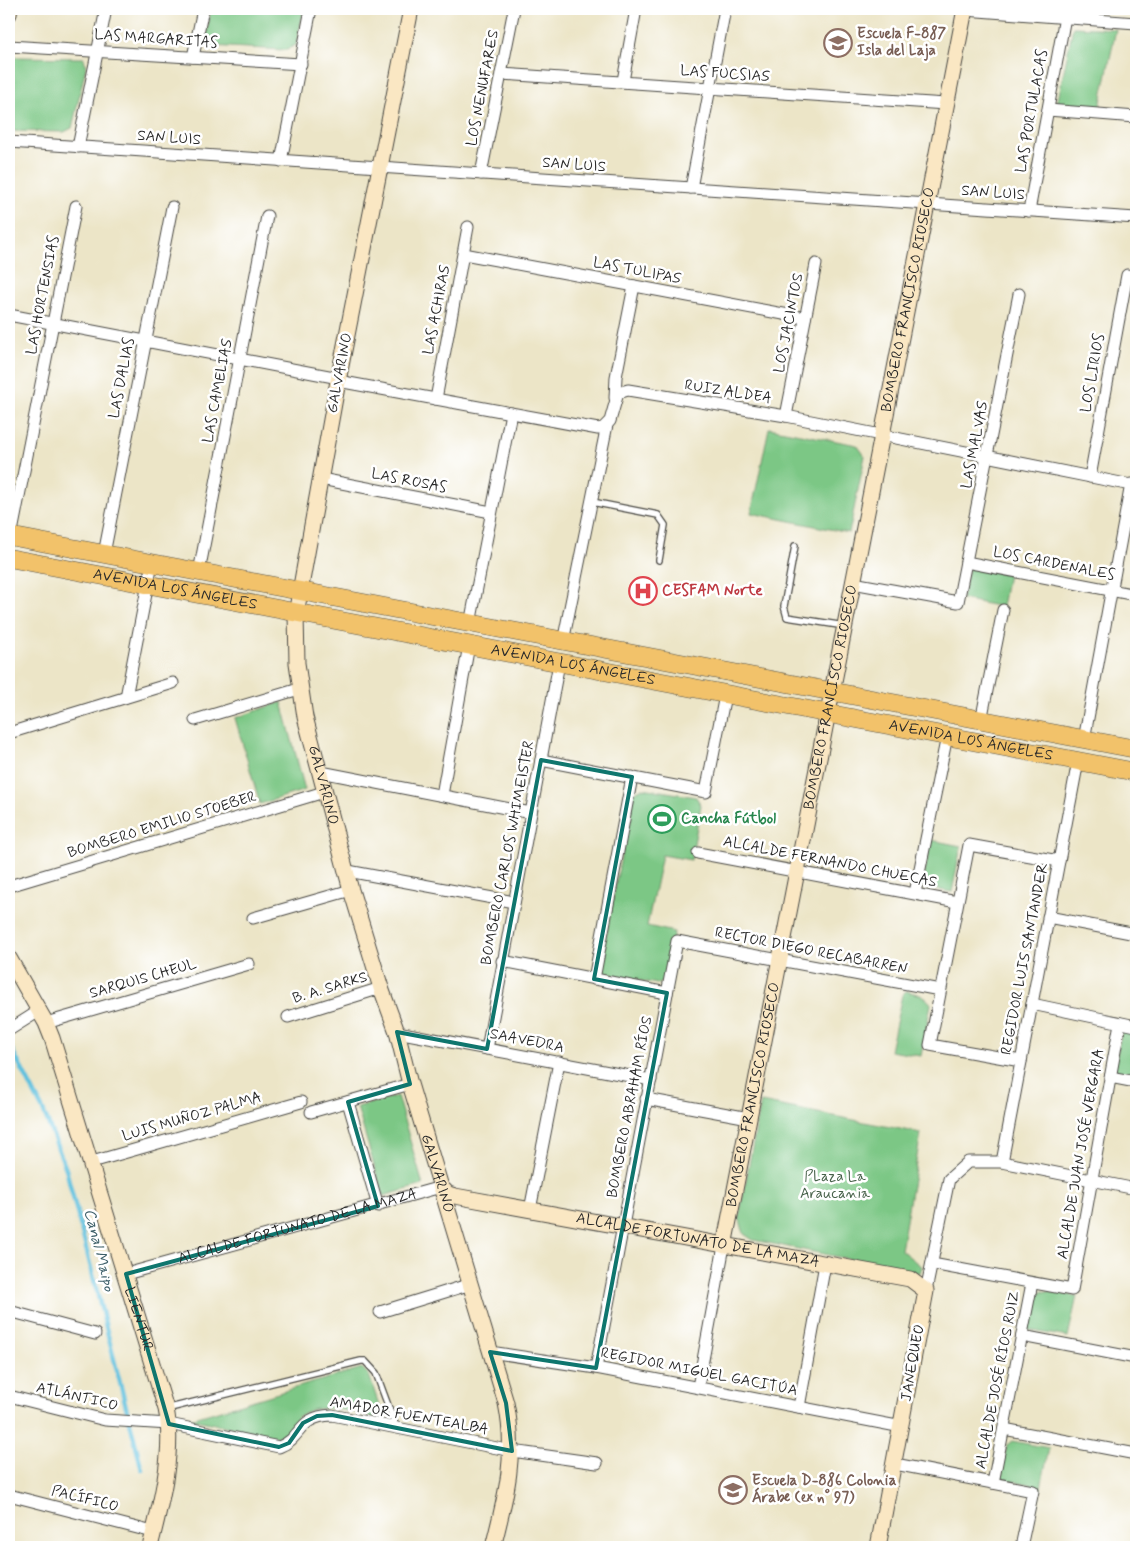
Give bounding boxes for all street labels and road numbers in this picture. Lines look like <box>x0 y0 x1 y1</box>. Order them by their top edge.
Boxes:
street label: LAS MARGARITAS <box>94 25 219 53</box>
street label: LOS NENUFARES <box>462 28 504 148</box>
street label: LAS PORTULACAS <box>1011 47 1053 174</box>
street label: LAS FUCSIAS <box>680 61 771 87</box>
street label: SAN LUIS <box>136 126 202 150</box>
street label: SAN LUIS <box>541 153 607 177</box>
street label: SAN LUIS <box>960 181 1026 205</box>
street label: BOMBERO FRANCISCO RIOSECO <box>877 186 940 414</box>
street label: LAS HORTENSIAS <box>22 233 64 356</box>
street label: LAS TULIPAS <box>591 253 683 289</box>
street label: LAS ACHIRAS <box>419 263 456 356</box>
street label: LOS JACINTOS <box>770 271 808 375</box>
street label: GALVARINO <box>322 331 358 415</box>
street label: LOS LIRIOS <box>1076 332 1110 414</box>
street label: LAS DALIAS <box>104 336 140 420</box>
street label: LAS CAMELIAS <box>198 337 238 445</box>
street label: RUIZ ALDEA <box>683 375 773 409</box>
street label: LAS MALVAS <box>957 399 993 490</box>
street label: LAS ROSAS <box>369 464 449 498</box>
street label: LOS CARDENALES <box>991 542 1117 586</box>
street label: AVENIDA LOS ÁNGELES <box>91 564 259 615</box>
street label: BOMBERO FRANCISCO RIOSECO <box>799 583 863 811</box>
street label: AVENIDA LOS ÁNGELES <box>489 640 657 690</box>
street label: AVENIDA LOS ÁNGELES <box>887 715 1055 766</box>
street label: BOMBERO CARLOS WHIMEISTER <box>476 739 540 967</box>
street label: GALVARINO <box>303 743 343 827</box>
street label: BOMBERO EMILIO STOEBER <box>65 787 259 863</box>
street label: ALCALDE FERNANDO CHUECAS <box>721 831 939 893</box>
street label: REGIDOR LUIS SANTANDER <box>997 861 1054 1057</box>
street label: RECTOR DIEGO RECABARREN <box>713 923 909 980</box>
street label: SARQUIS CHEUL <box>87 954 199 1004</box>
street label: B. A. SARKS <box>290 967 370 1009</box>
street label: BOMBERO FRANCISCO RIOSECO <box>722 981 785 1209</box>
street label: BOMBERO ABRAHAM RÍOS <box>602 1014 657 1200</box>
street label: SAAVEDRA <box>488 1024 566 1058</box>
street label: ALCALDE JUAN JOSÉ VERGARA <box>1052 1047 1109 1261</box>
street label: LUIS MUÑOZ PALMA <box>120 1087 264 1147</box>
street label: GALVARINO <box>416 1132 458 1216</box>
street label: ALCALDE FORTUNATO DE LA MAZA <box>176 1184 419 1269</box>
street label: ALCALDE FORTUNATO DE LA MAZA <box>574 1208 821 1272</box>
street label: LIENTUR <box>119 1285 158 1354</box>
street label: ALCALDE JOSÉ RÍOS RUIZ <box>970 1289 1025 1471</box>
street label: JANEQUEO <box>896 1323 930 1403</box>
street label: REGIDOR MIGUEL GACITÚA <box>599 1343 799 1401</box>
street label: ATLÁNTICO <box>34 1377 120 1416</box>
street label: AMADOR FUENTEALBA <box>328 1392 490 1440</box>
street label: PACÍFICO <box>49 1480 121 1517</box>

